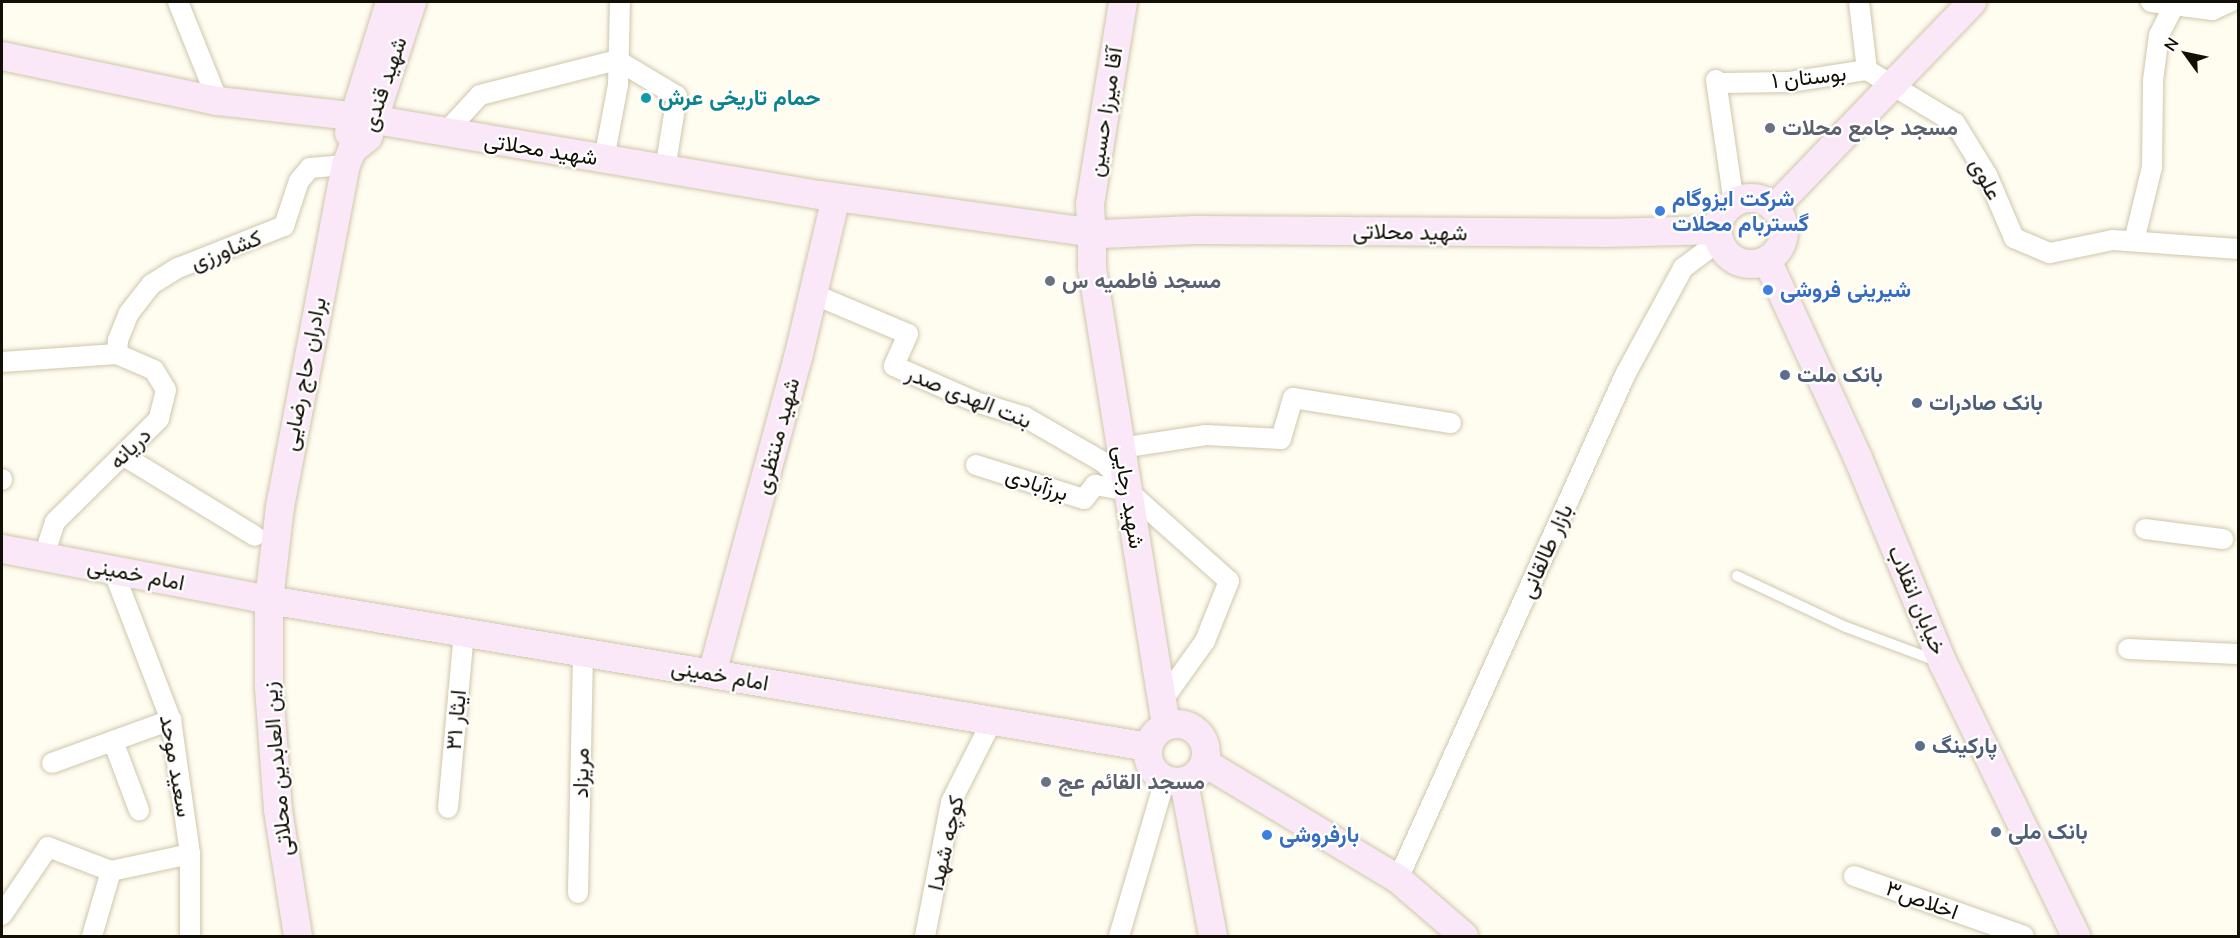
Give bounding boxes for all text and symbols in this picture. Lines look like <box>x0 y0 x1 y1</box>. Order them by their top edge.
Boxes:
north arrow <box>2156 24 2216 84</box>
street label: شهید قندی <box>355 33 413 135</box>
text: N <box>2159 34 2183 55</box>
street label: آقا میرزا حسین <box>1082 45 1128 179</box>
street label: بوستان ۱ <box>1770 60 1848 94</box>
place label: حمام تاریخی عرش <box>658 85 820 111</box>
marker: حمام تاریخی عرش <box>639 91 653 105</box>
place label: مسجد جامع محلات <box>1782 115 1958 141</box>
marker: مسجد جامع محلات <box>1763 121 1777 135</box>
street label: شهید محلاتی <box>482 127 600 171</box>
street label: علوی <box>1964 154 2008 204</box>
place label: شرکت ایزوگام گستربام محلات <box>1672 185 1809 236</box>
marker: شرکت ایزوگام گستربام محلات <box>1653 204 1667 218</box>
street label: شهید محلاتی <box>1352 218 1468 246</box>
street label: کشاورزی <box>187 224 265 276</box>
place label: مسجد فاطمیه س <box>1062 268 1221 294</box>
marker: مسجد فاطمیه س <box>1043 274 1057 288</box>
place label: شیرینی فروشی <box>1780 277 1911 303</box>
marker: شیرینی فروشی <box>1761 283 1775 297</box>
street label: برادران حاج رضایی <box>276 295 332 453</box>
street label: بنت الهدی صدر <box>902 360 1036 434</box>
place label: بانک ملت <box>1797 362 1883 388</box>
marker: بانک ملت <box>1778 368 1792 382</box>
street label: شهید منتظری <box>749 375 805 497</box>
place label: بانک صادرات <box>1929 390 2043 416</box>
marker: بانک صادرات <box>1910 396 1924 410</box>
street label: دریانه <box>103 422 157 474</box>
street label: شهید رجایی <box>1108 443 1150 551</box>
street label: برزآبادی <box>1002 462 1072 506</box>
street label: بازار طالقانی <box>1514 500 1578 602</box>
street label: خیابان انقلاب <box>1882 541 1952 659</box>
street label: امام خمینی <box>85 552 187 596</box>
street label: امام خمینی <box>669 653 771 697</box>
street label: زین العابدین محلاتی <box>256 681 298 857</box>
street label: ایثار ۳۱ <box>440 689 472 751</box>
street label: سعید موحد <box>154 713 198 819</box>
place label: پارکینگ <box>1932 733 1997 759</box>
marker: پارکینگ <box>1913 739 1927 753</box>
street label: مریزاد <box>567 748 595 798</box>
place label: مسجد القائم عج <box>1058 769 1205 795</box>
marker: مسجد القائم عج <box>1039 775 1053 789</box>
street label: کوچه شهدا <box>922 793 970 893</box>
place label: بانک ملی <box>2008 819 2088 845</box>
place label: بارفروشی <box>1279 822 1359 848</box>
marker: بانک ملی <box>1989 825 2003 839</box>
marker: بارفروشی <box>1260 828 1274 842</box>
street label: اخلاص۳ <box>1882 875 1962 925</box>

